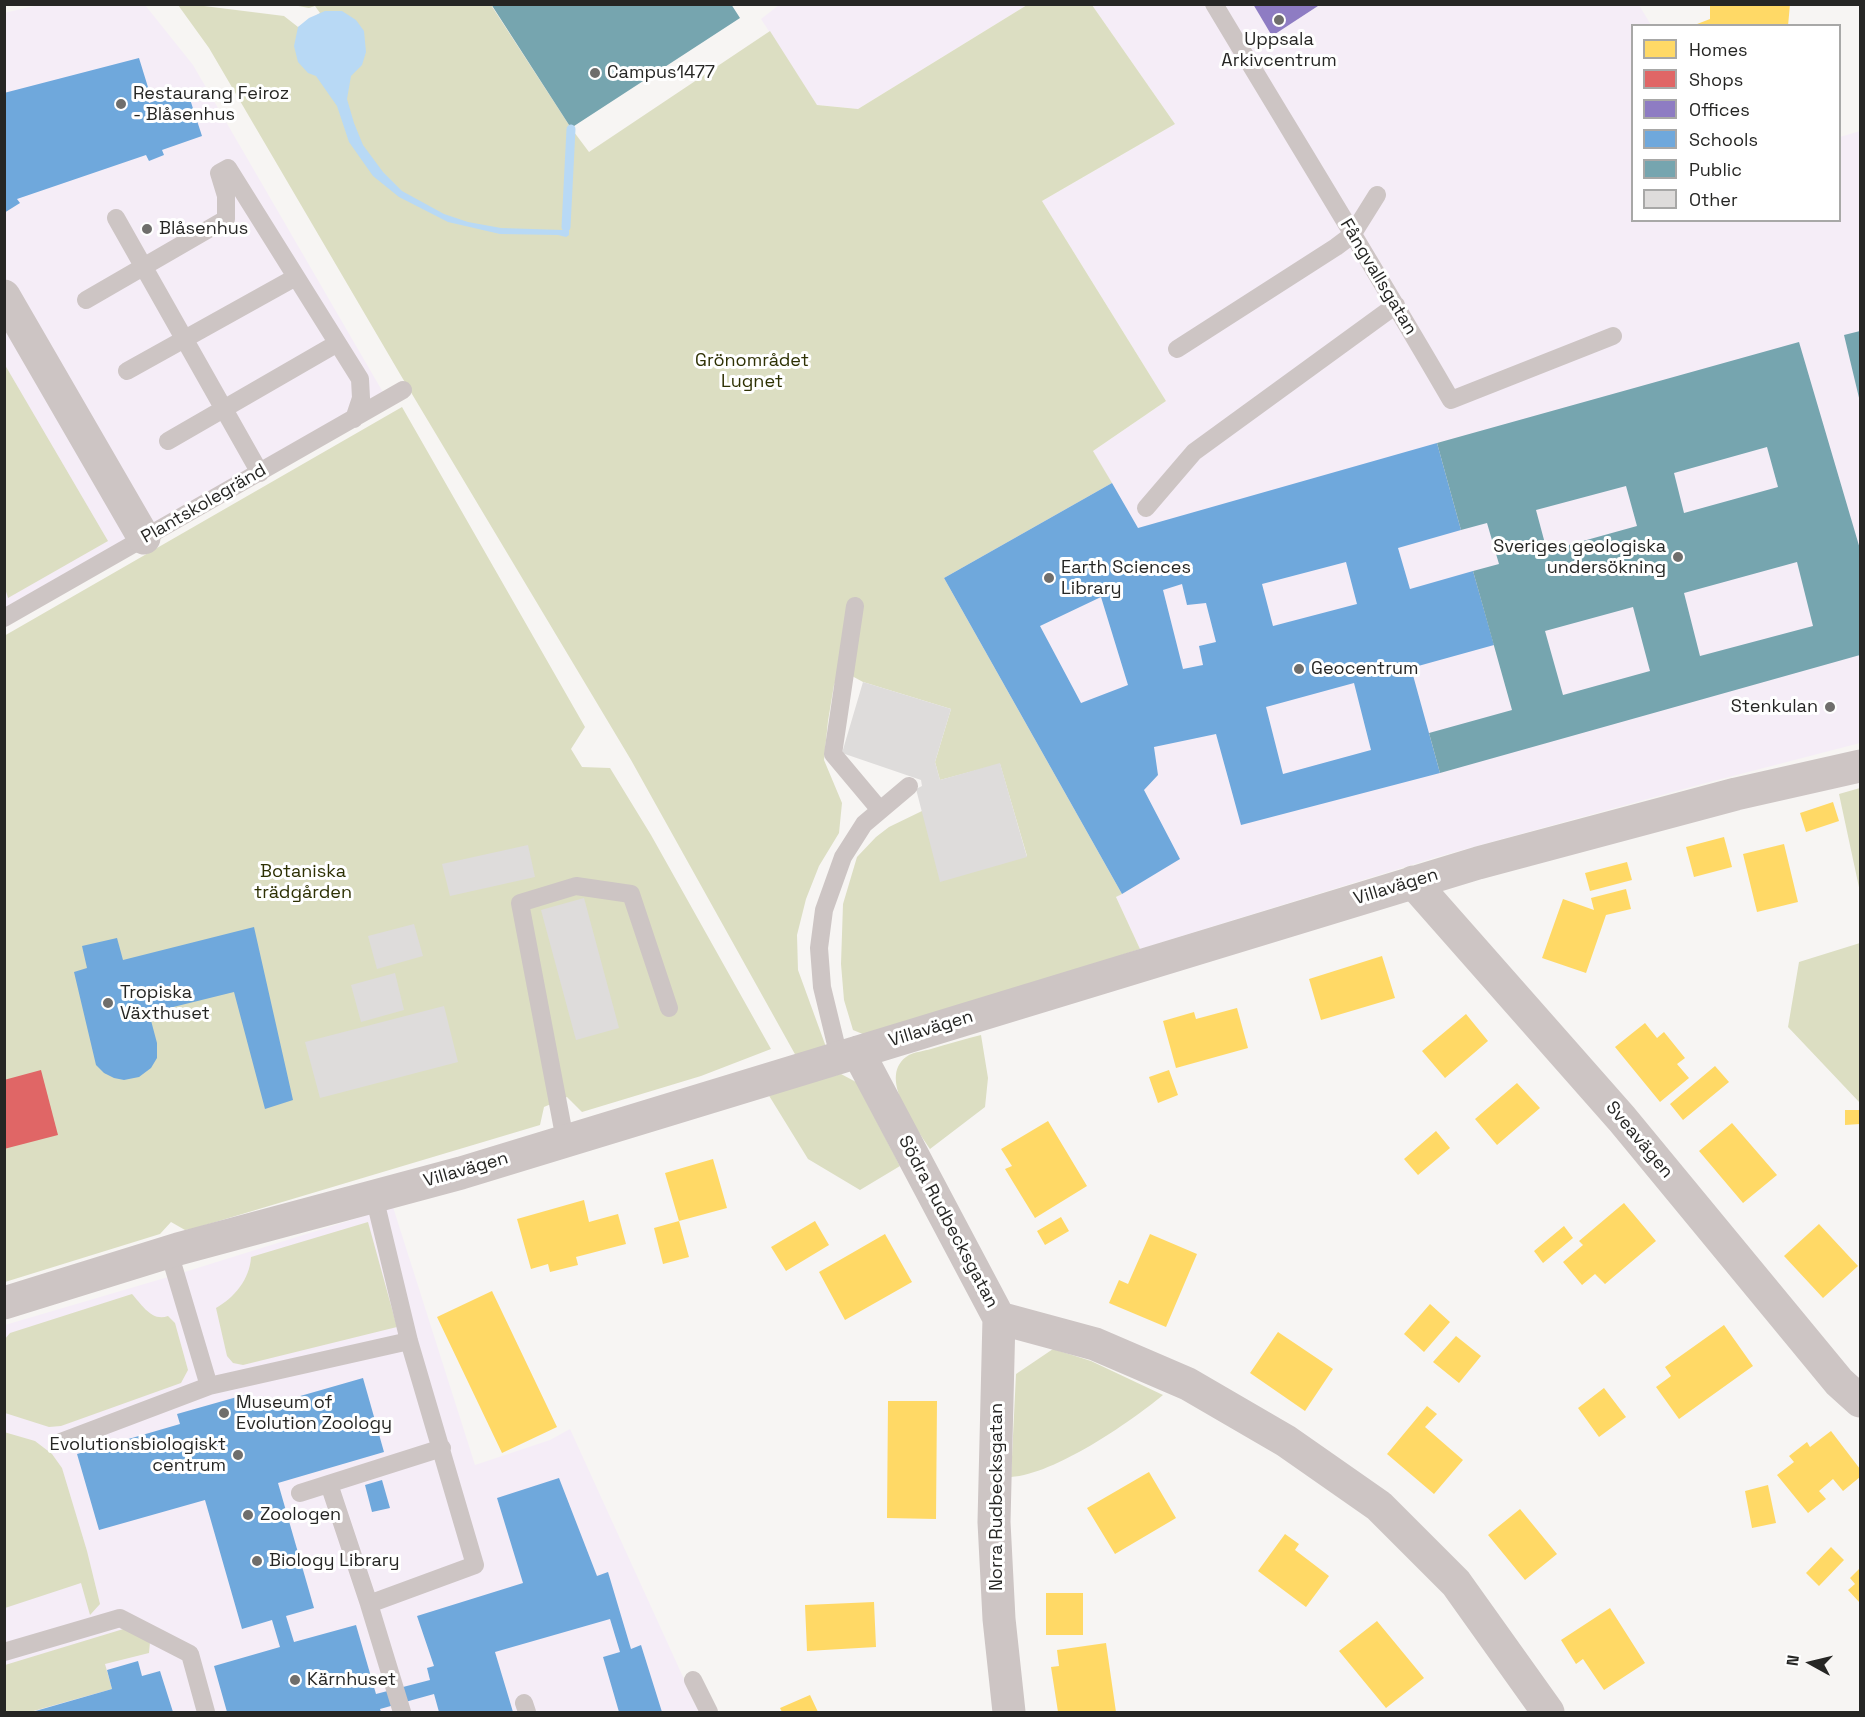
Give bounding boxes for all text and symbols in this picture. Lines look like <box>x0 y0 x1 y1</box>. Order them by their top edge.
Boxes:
marker: Uppsala Arkivcentrum <box>1272 13 1286 27</box>
legend <box>1631 24 1841 222</box>
place label: Uppsala Arkivcentrum <box>1221 29 1337 72</box>
text: Homes <box>1689 38 1748 61</box>
place label: Campus1477 <box>607 62 715 84</box>
marker: Campus1477 <box>588 66 602 80</box>
text: Shops <box>1689 68 1743 91</box>
place label: Restaurang Feiroz - Blåsenhus <box>133 83 289 125</box>
marker: Restaurang Feiroz - Blåsenhus <box>114 97 128 111</box>
text: Offices <box>1689 98 1750 121</box>
text: Schools <box>1689 128 1758 151</box>
text: Public <box>1689 158 1742 181</box>
text: Other <box>1689 188 1738 211</box>
street label: Fångvallsgatan <box>1335 215 1421 339</box>
place label: Blåsenhus <box>159 218 248 240</box>
marker: Blåsenhus <box>140 222 154 236</box>
park label: Grönområdet Lugnet <box>695 350 809 392</box>
street label: Plantskolegränd <box>138 460 270 548</box>
place label: Sveriges geologiska undersökning <box>1493 536 1666 578</box>
marker: Sveriges geologiska undersökning <box>1671 550 1685 564</box>
place label: Earth Sciences Library <box>1061 557 1191 600</box>
marker: Earth Sciences Library <box>1042 571 1056 585</box>
place label: Geocentrum <box>1311 658 1418 680</box>
marker: Geocentrum <box>1292 662 1306 676</box>
place label: Stenkulan <box>1731 696 1818 718</box>
marker: Stenkulan <box>1823 700 1837 714</box>
park label: Botaniska trädgården <box>254 861 352 904</box>
street label: Villavägen <box>1351 864 1441 910</box>
place label: Tropiska Växthuset <box>120 982 210 1024</box>
marker: Tropiska Växthuset <box>101 996 115 1010</box>
street label: Villavägen <box>886 1006 976 1052</box>
street label: Sveavägen <box>1601 1097 1677 1183</box>
street label: Södra Rudbecksgatan <box>893 1132 1003 1312</box>
street label: Villavägen <box>421 1148 511 1192</box>
place label: Museum of Evolution Zoology <box>236 1392 392 1434</box>
street label: Norra Rudbecksgatan <box>986 1403 1008 1591</box>
marker: Museum of Evolution Zoology <box>217 1406 231 1420</box>
place label: Evolutionsbiologiskt centrum <box>50 1434 226 1476</box>
marker: Evolutionsbiologiskt centrum <box>231 1448 245 1462</box>
place label: Zoologen <box>260 1504 341 1526</box>
marker: Zoologen <box>241 1508 255 1522</box>
place label: Biology Library <box>269 1550 400 1572</box>
marker: Biology Library <box>250 1554 264 1568</box>
north arrow <box>1781 1633 1841 1693</box>
text: N <box>1782 1654 1804 1667</box>
place label: Kärnhuset <box>307 1669 396 1691</box>
marker: Kärnhuset <box>288 1673 302 1687</box>

